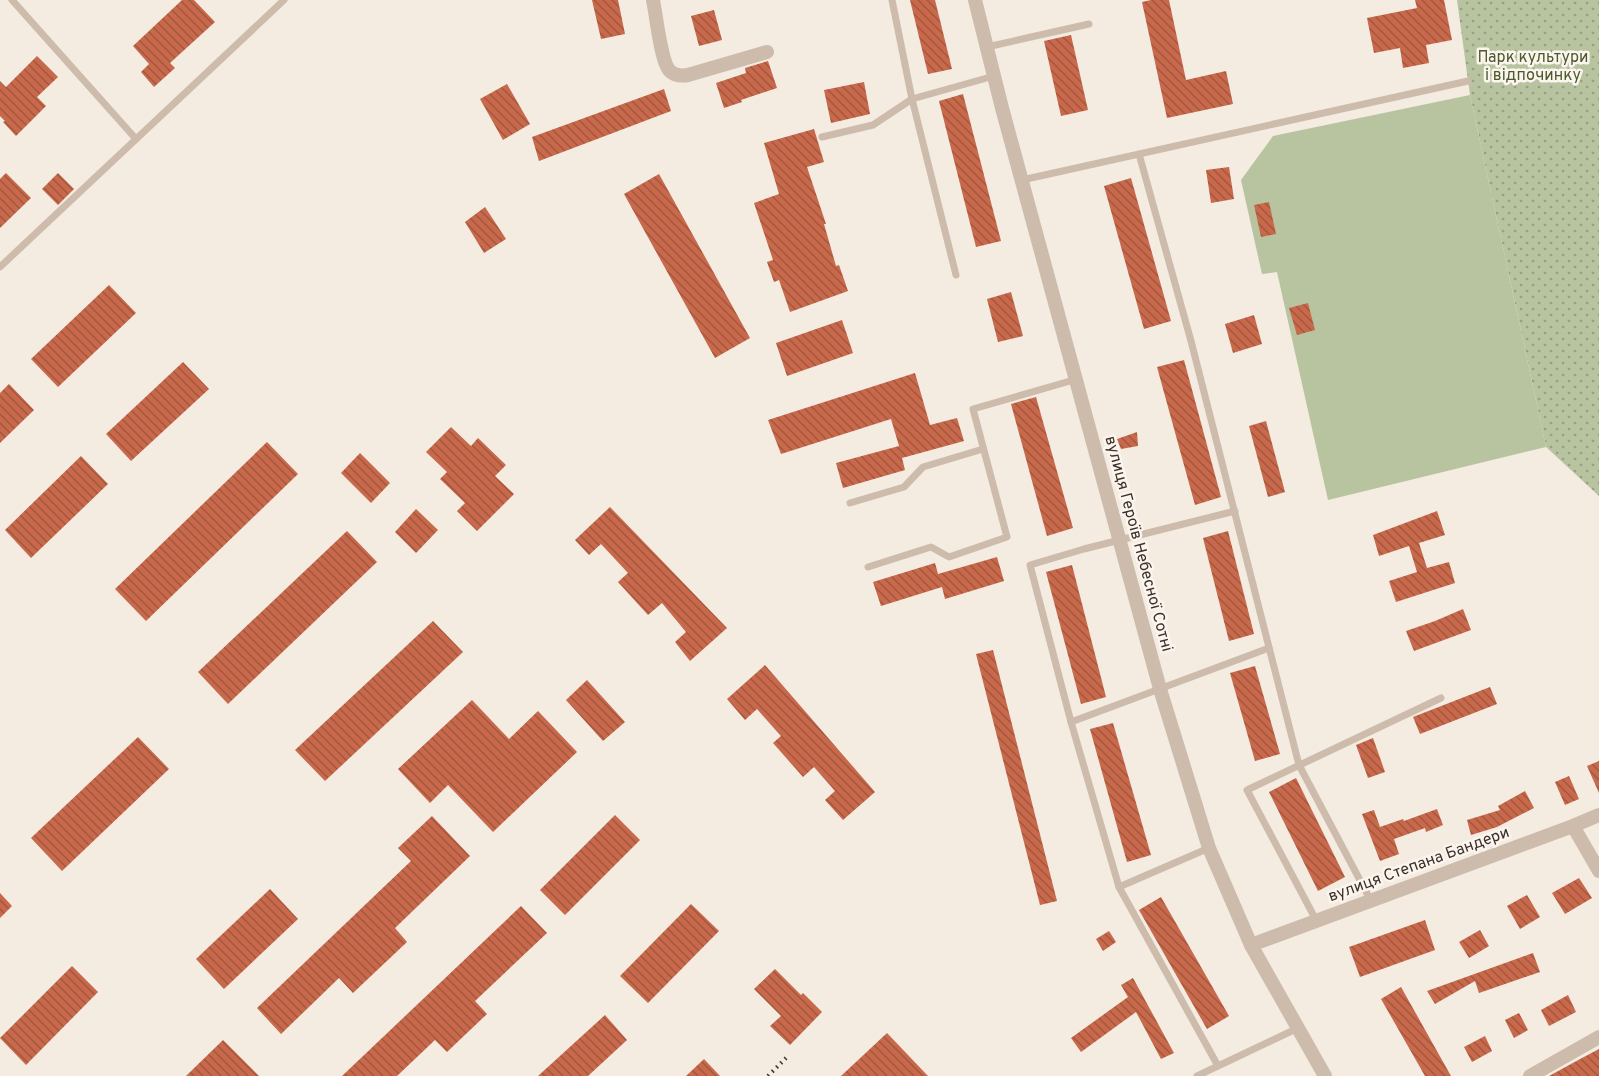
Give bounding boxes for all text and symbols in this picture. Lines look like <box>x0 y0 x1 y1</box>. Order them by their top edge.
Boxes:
park label: Парк культури і відпочинку <box>1478 48 1588 86</box>
street label: вулиця Героїв Небесної Сотні <box>1100 434 1176 654</box>
street label: вулиця Степана Бандери <box>1326 823 1512 907</box>

